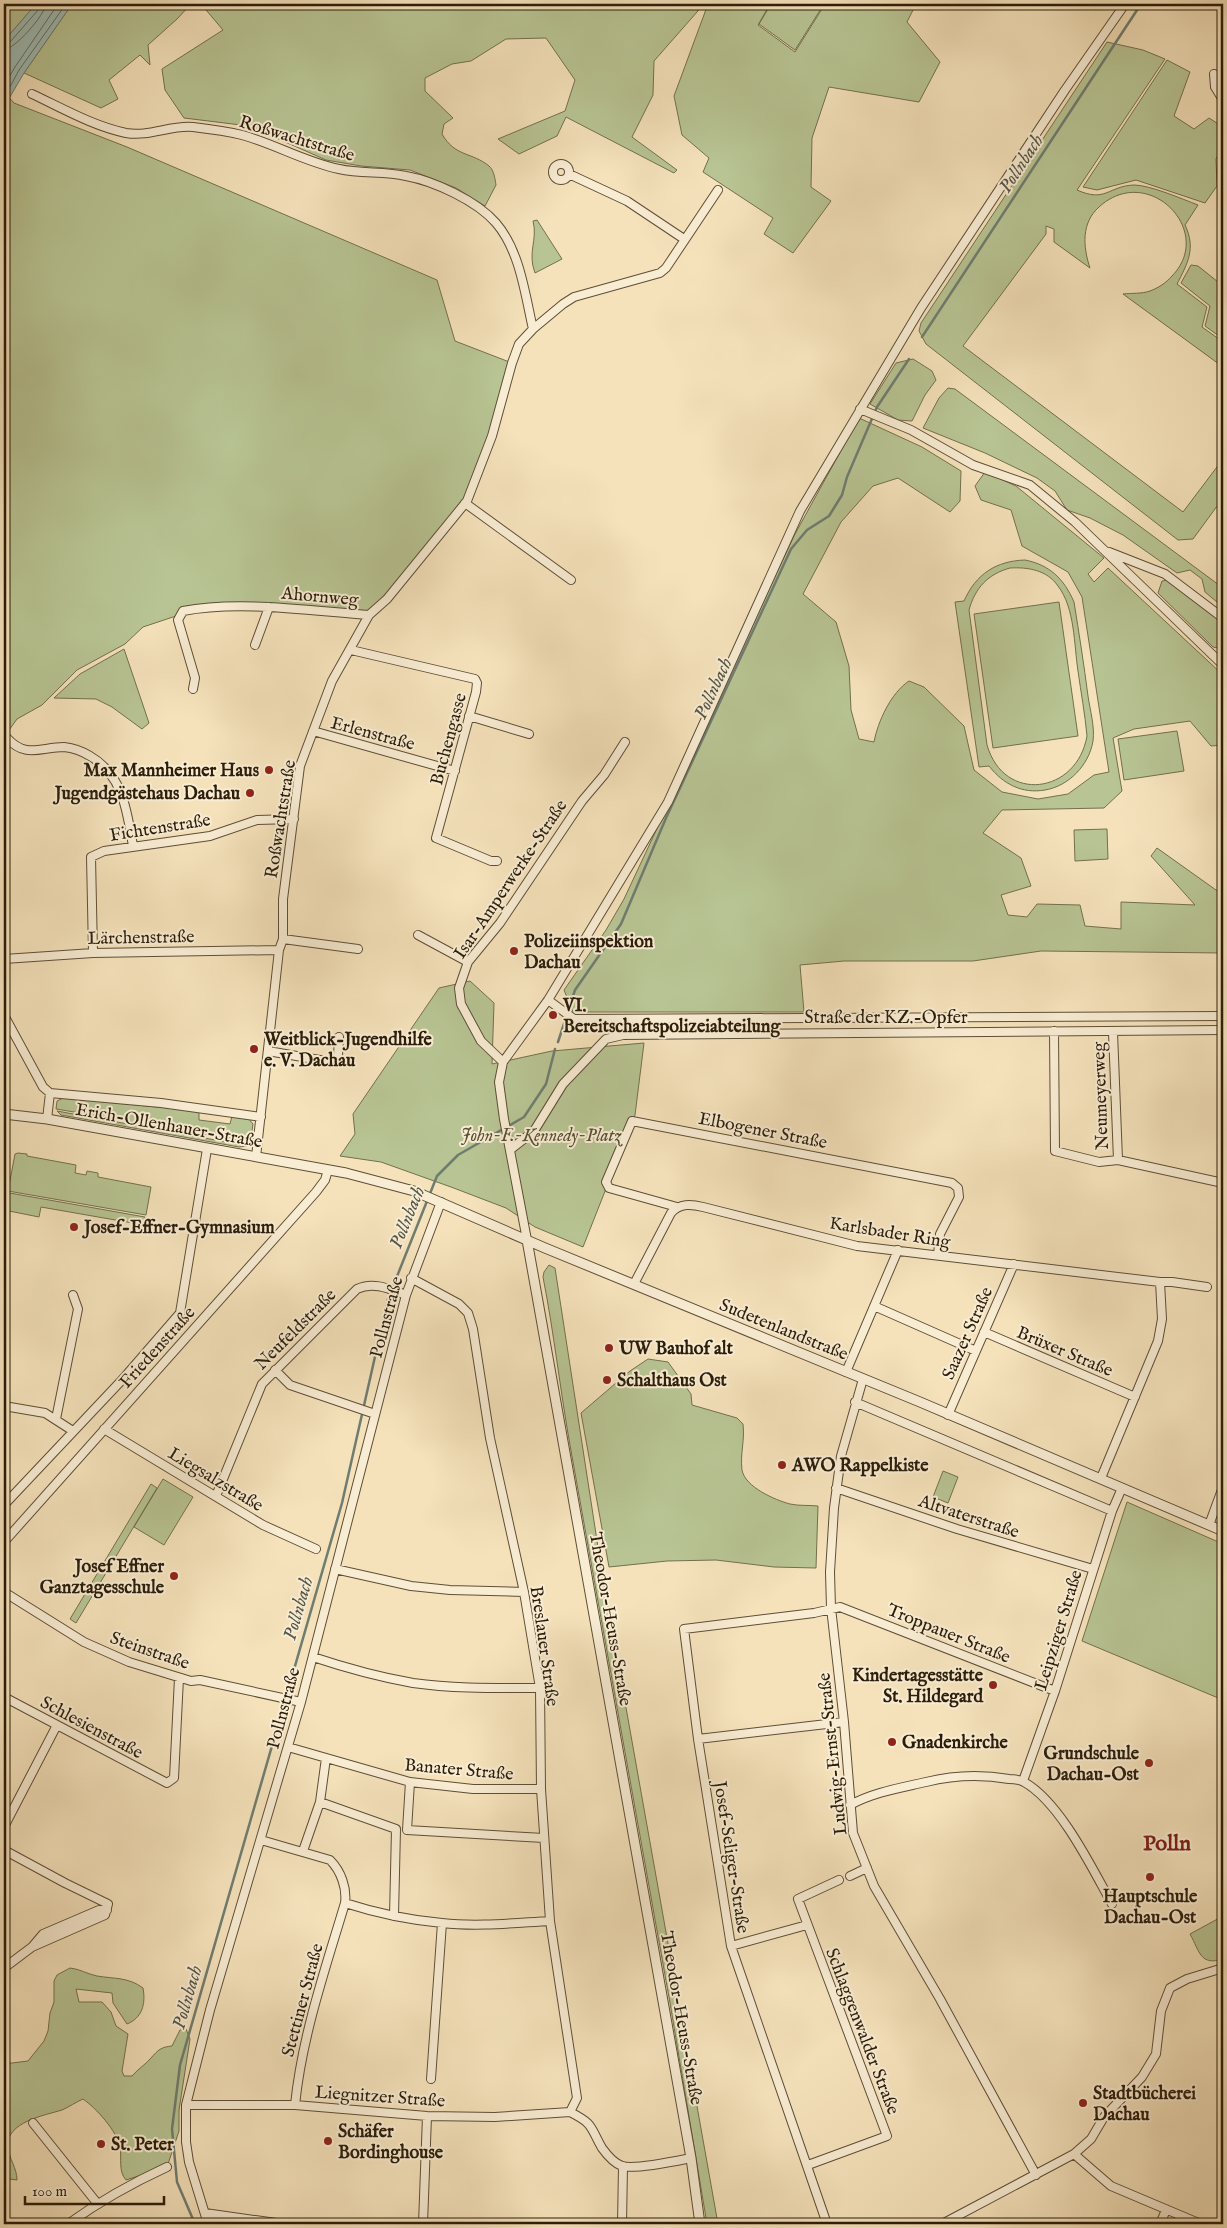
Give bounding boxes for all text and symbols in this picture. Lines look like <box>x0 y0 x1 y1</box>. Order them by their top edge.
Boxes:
street label: Roßwachtstraße <box>236 111 357 168</box>
water label: Pollnbach <box>994 130 1049 198</box>
street label: Ahornweg <box>279 583 360 612</box>
water label: Pollnbach <box>689 654 738 723</box>
street label: Buchengasse <box>426 691 473 788</box>
street label: Erlenstraße <box>328 712 417 757</box>
street label: Roßwachtstraße <box>261 758 302 880</box>
place label: Max Mannheimer Haus <box>84 760 260 783</box>
marker: Max Mannheimer Haus <box>263 764 275 776</box>
place label: Jugendgästehaus Dachau <box>53 783 241 806</box>
marker: Jugendgästehaus Dachau <box>244 787 256 799</box>
street label: Isar-Amperwerke-Straße <box>449 796 573 964</box>
street label: Fichtenstraße <box>108 809 212 848</box>
street label: Lärchenstraße <box>87 926 195 951</box>
place label: Polizeiinspektion Dachau <box>524 931 654 975</box>
marker: Polizeiinspektion Dachau <box>508 945 520 957</box>
place label: VI. Bereitschaftspolizeiabteilung <box>562 995 781 1039</box>
street label: Straße der KZ.-Opfer <box>804 1007 968 1030</box>
marker: VI. Bereitschaftspolizeiabteilung <box>547 1009 559 1021</box>
place label: Weitblick-Jugendhilfe e. V. Dachau <box>263 1029 433 1073</box>
street label: Neumeyerweg <box>1088 1041 1115 1150</box>
marker: Weitblick-Jugendhilfe e. V. Dachau <box>248 1043 260 1055</box>
street label: Erich-Ollenhauer-Straße <box>74 1099 264 1154</box>
street label: Elbogener Straße <box>696 1108 829 1155</box>
park label: John-F.-Kennedy-Platz <box>461 1125 623 1148</box>
water label: Pollnbach <box>385 1183 431 1252</box>
street label: Karlsbader Ring <box>828 1213 952 1254</box>
place label: Josef-Effner-Gymnasium <box>82 1217 275 1240</box>
marker: Josef-Effner-Gymnasium <box>68 1221 80 1233</box>
street label: Pollnstraße <box>366 1274 409 1361</box>
street label: Neufeldstraße <box>250 1284 342 1376</box>
street label: Saazer Straße <box>938 1284 999 1384</box>
street label: Sudetenlandstraße <box>716 1294 851 1367</box>
street label: Friedenstraße <box>115 1302 201 1394</box>
street label: Brüxer Straße <box>1013 1322 1116 1383</box>
place label: UW Bauhof alt <box>618 1338 734 1361</box>
marker: UW Bauhof alt <box>603 1342 615 1354</box>
place label: Schalthaus Ost <box>617 1370 728 1393</box>
marker: Schalthaus Ost <box>601 1374 613 1386</box>
street label: Liegsalzstraße <box>163 1443 267 1518</box>
place label: AWO Rappelkiste <box>791 1455 929 1478</box>
marker: AWO Rappelkiste <box>776 1459 788 1471</box>
street label: Altvaterstraße <box>914 1490 1022 1545</box>
street label: Theodor-Heuss-Straße <box>583 1531 636 1708</box>
place label: Josef Effner Ganztagesschule <box>40 1556 165 1600</box>
street label: Leipziger Straße <box>1030 1567 1089 1693</box>
marker: Josef Effner Ganztagesschule <box>168 1570 180 1582</box>
water label: Pollnbach <box>278 1574 319 1643</box>
street label: Breslauer Straße <box>524 1585 563 1708</box>
street label: Troppauer Straße <box>883 1599 1013 1670</box>
street label: Steinstraße <box>107 1627 192 1676</box>
street label: Pollnstraße <box>263 1665 306 1752</box>
place label: Kindertagesstätte St. Hildegard <box>852 1665 984 1709</box>
street label: Ludwig-Ernst-Straße <box>814 1671 853 1836</box>
marker: Kindertagesstätte St. Hildegard <box>987 1679 999 1691</box>
street label: Schlesienstraße <box>36 1692 147 1765</box>
place label: Gnadenkirche <box>902 1732 1008 1755</box>
marker: Gnadenkirche <box>886 1736 898 1748</box>
place label: Grundschule Dachau-Ost <box>1044 1743 1140 1787</box>
street label: Banater Straße <box>403 1754 514 1787</box>
marker: Grundschule Dachau-Ost <box>1143 1757 1155 1769</box>
street label: Josef-Seliger-Straße <box>707 1778 754 1935</box>
district label: Polln <box>1143 1830 1191 1858</box>
marker: Hauptschule Dachau-Ost <box>1144 1871 1156 1883</box>
place label: Hauptschule Dachau-Ost <box>1103 1886 1198 1930</box>
street label: Theodor-Heuss-Straße <box>654 1930 707 2107</box>
street label: Stettiner Straße <box>277 1941 330 2060</box>
street label: Schlaggenwalder Straße <box>819 1945 904 2118</box>
water label: Pollnbach <box>167 1963 208 2032</box>
street label: Liegnitzer Straße <box>314 2081 446 2114</box>
place label: Stadtbücherei Dachau <box>1093 2083 1196 2127</box>
marker: Stadtbücherei Dachau <box>1077 2097 1089 2109</box>
place label: Schäfer Bordinghouse <box>338 2121 444 2165</box>
place label: St. Peter <box>111 2134 174 2157</box>
marker: Schäfer Bordinghouse <box>322 2135 334 2147</box>
marker: St. Peter <box>95 2138 107 2150</box>
scale bar <box>25 2173 164 2205</box>
text: 100 m <box>32 2182 68 2201</box>

